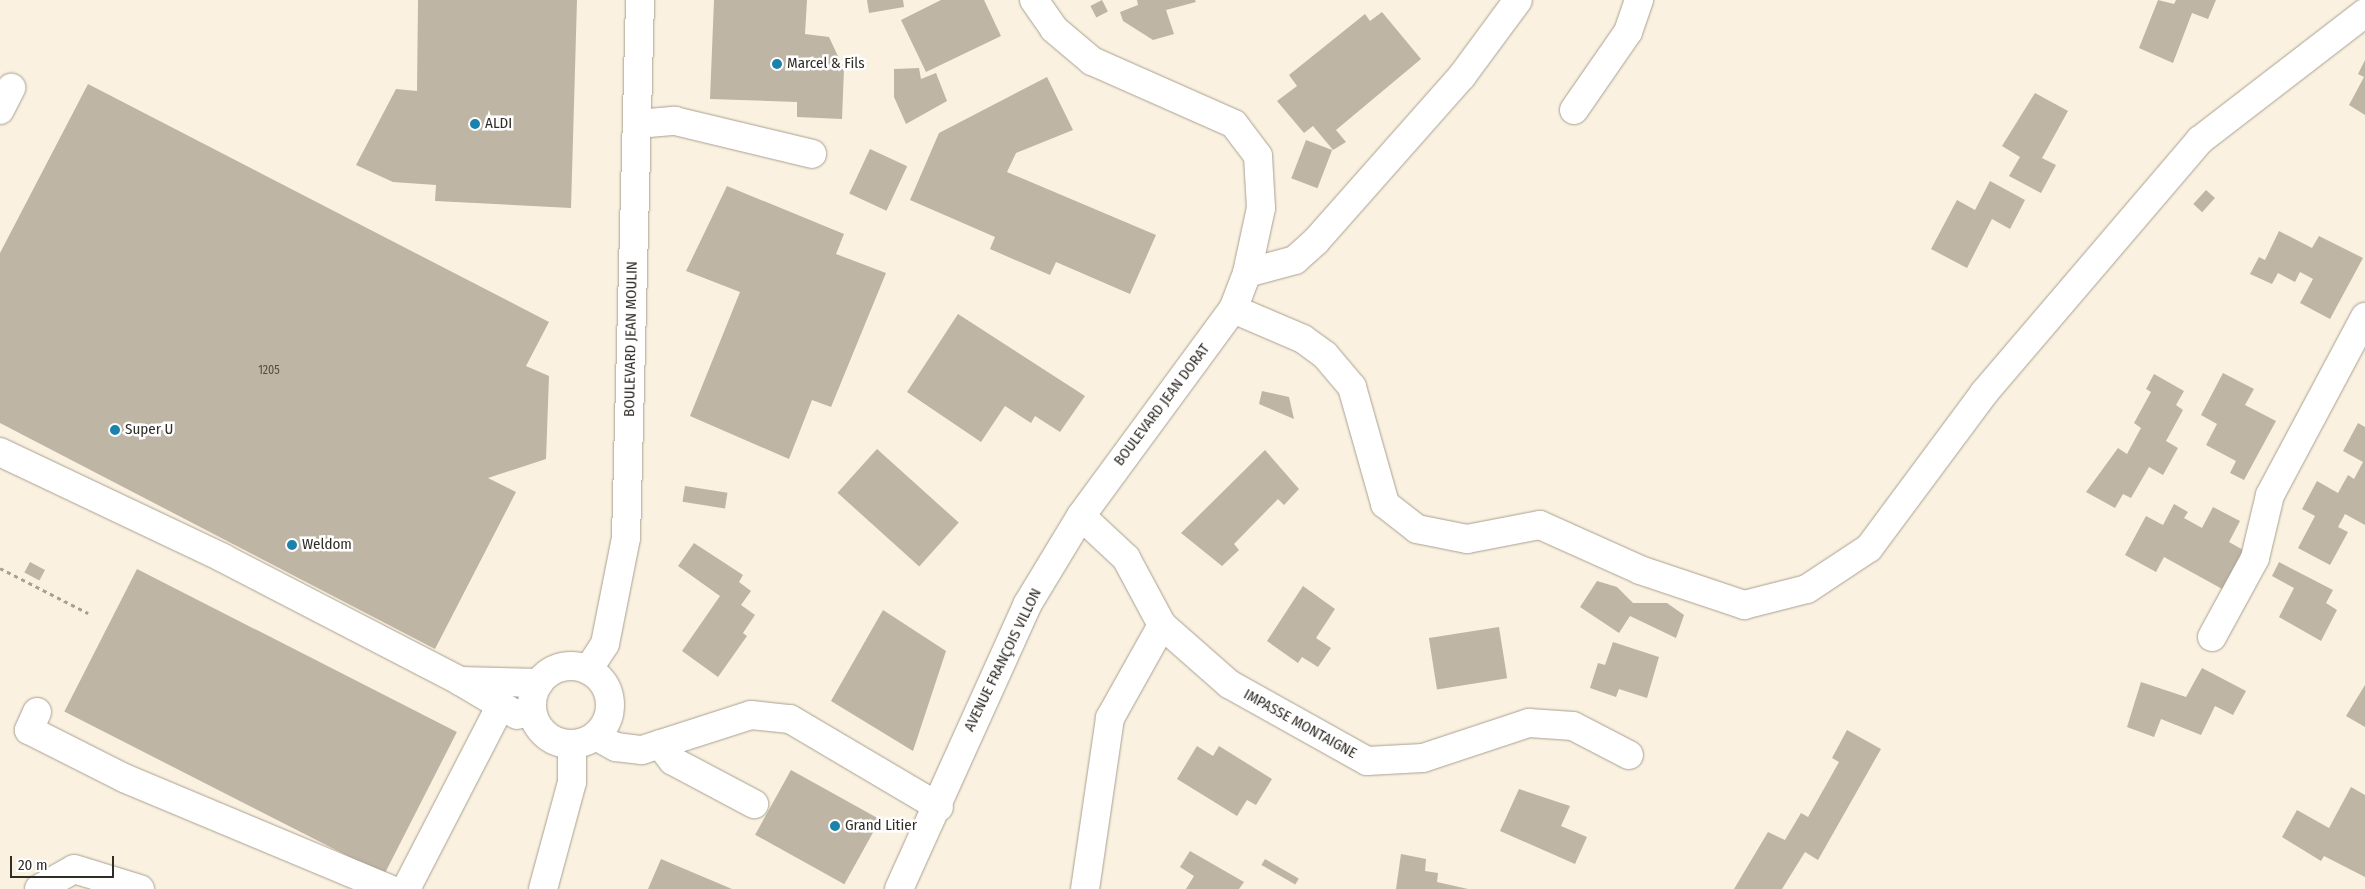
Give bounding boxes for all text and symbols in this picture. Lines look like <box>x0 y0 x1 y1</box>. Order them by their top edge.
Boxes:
place label: Marcel & Fils <box>787 55 865 73</box>
marker: Marcel & Fils <box>771 58 783 70</box>
place label: ALDI <box>485 115 512 133</box>
marker: ALDI <box>469 118 481 130</box>
street label: BOULEVARD JEAN MOULIN <box>621 261 641 417</box>
street label: BOULEVARD JEAN DORAT <box>1110 341 1214 469</box>
house number: 1205 <box>258 364 280 378</box>
place label: Super U <box>125 421 173 439</box>
marker: Super U <box>109 424 121 436</box>
place label: Weldom <box>302 536 352 554</box>
marker: Weldom <box>286 539 298 551</box>
street label: AVENUE FRANÇOIS VILLON <box>961 586 1045 734</box>
street label: IMPASSE MONTAIGNE <box>1240 685 1360 763</box>
place label: Grand Litier <box>845 817 917 835</box>
marker: Grand Litier <box>829 820 841 832</box>
scale bar <box>12 846 116 878</box>
text: 20 m <box>18 856 48 874</box>

